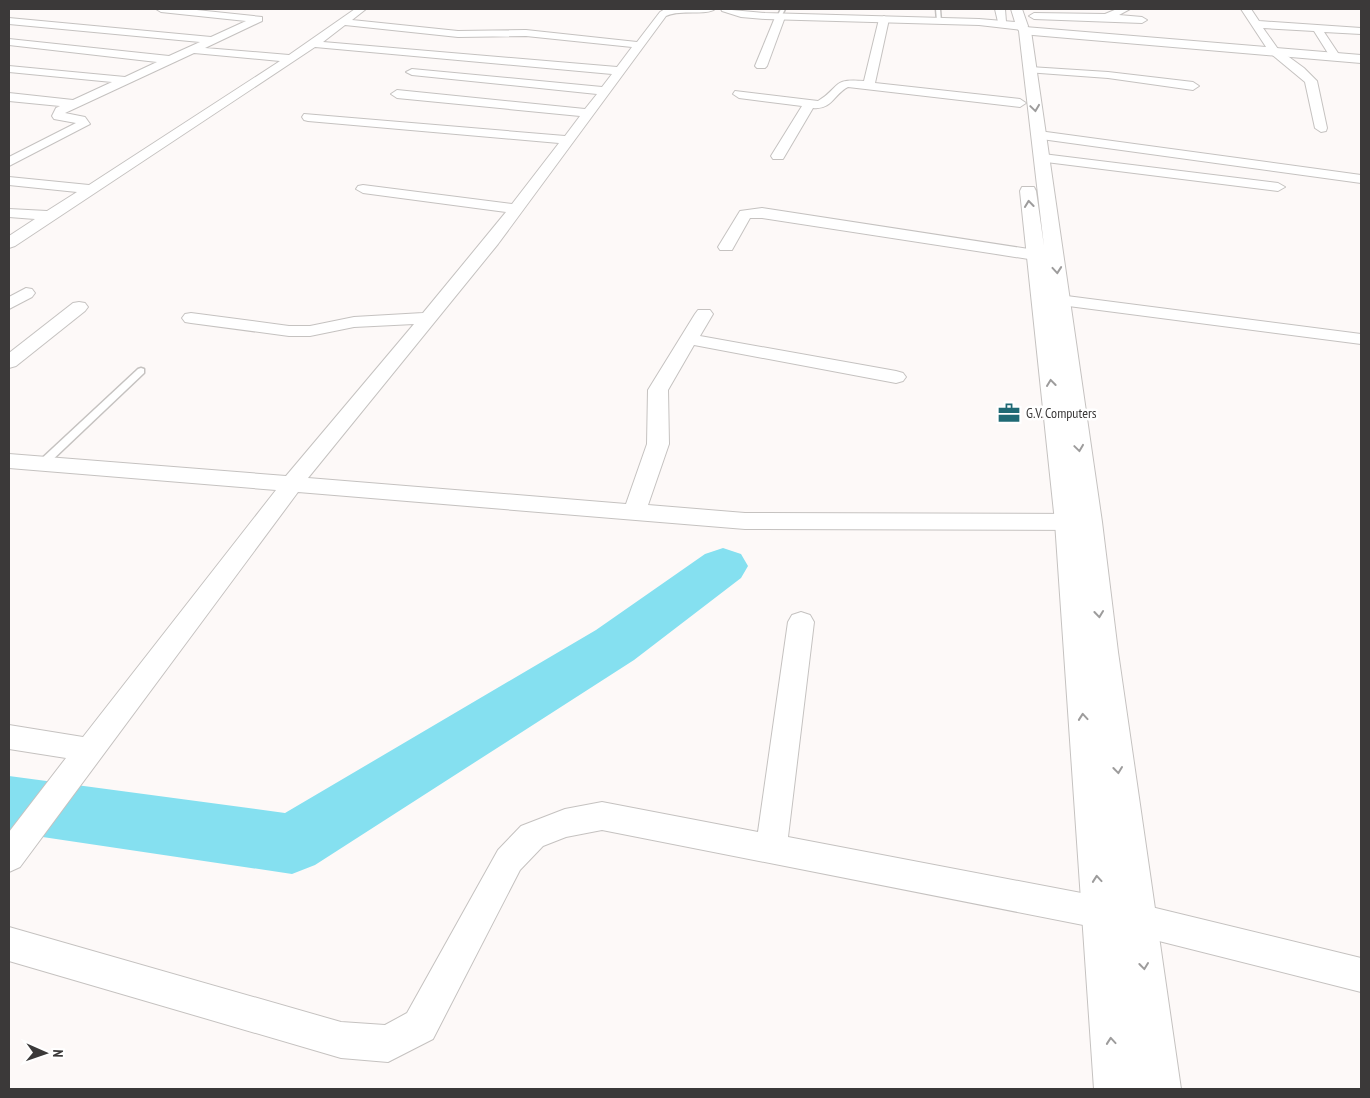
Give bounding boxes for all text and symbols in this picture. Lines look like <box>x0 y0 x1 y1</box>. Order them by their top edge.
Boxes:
one-way arrow <box>1030 104 1040 113</box>
one-way arrow <box>1024 200 1035 208</box>
one-way arrow <box>1051 266 1062 274</box>
one-way arrow <box>1046 379 1057 387</box>
office icon: G.V. Computers <box>996 400 1022 426</box>
place label: G.V. Computers <box>1026 404 1097 422</box>
one-way arrow <box>1073 444 1084 452</box>
one-way arrow <box>1093 610 1104 618</box>
one-way arrow <box>1078 713 1089 721</box>
one-way arrow <box>1112 766 1123 774</box>
one-way arrow <box>1092 875 1103 883</box>
one-way arrow <box>1138 962 1149 970</box>
north arrow <box>20 1028 70 1078</box>
one-way arrow <box>1106 1036 1117 1044</box>
text: N <box>49 1049 67 1058</box>

